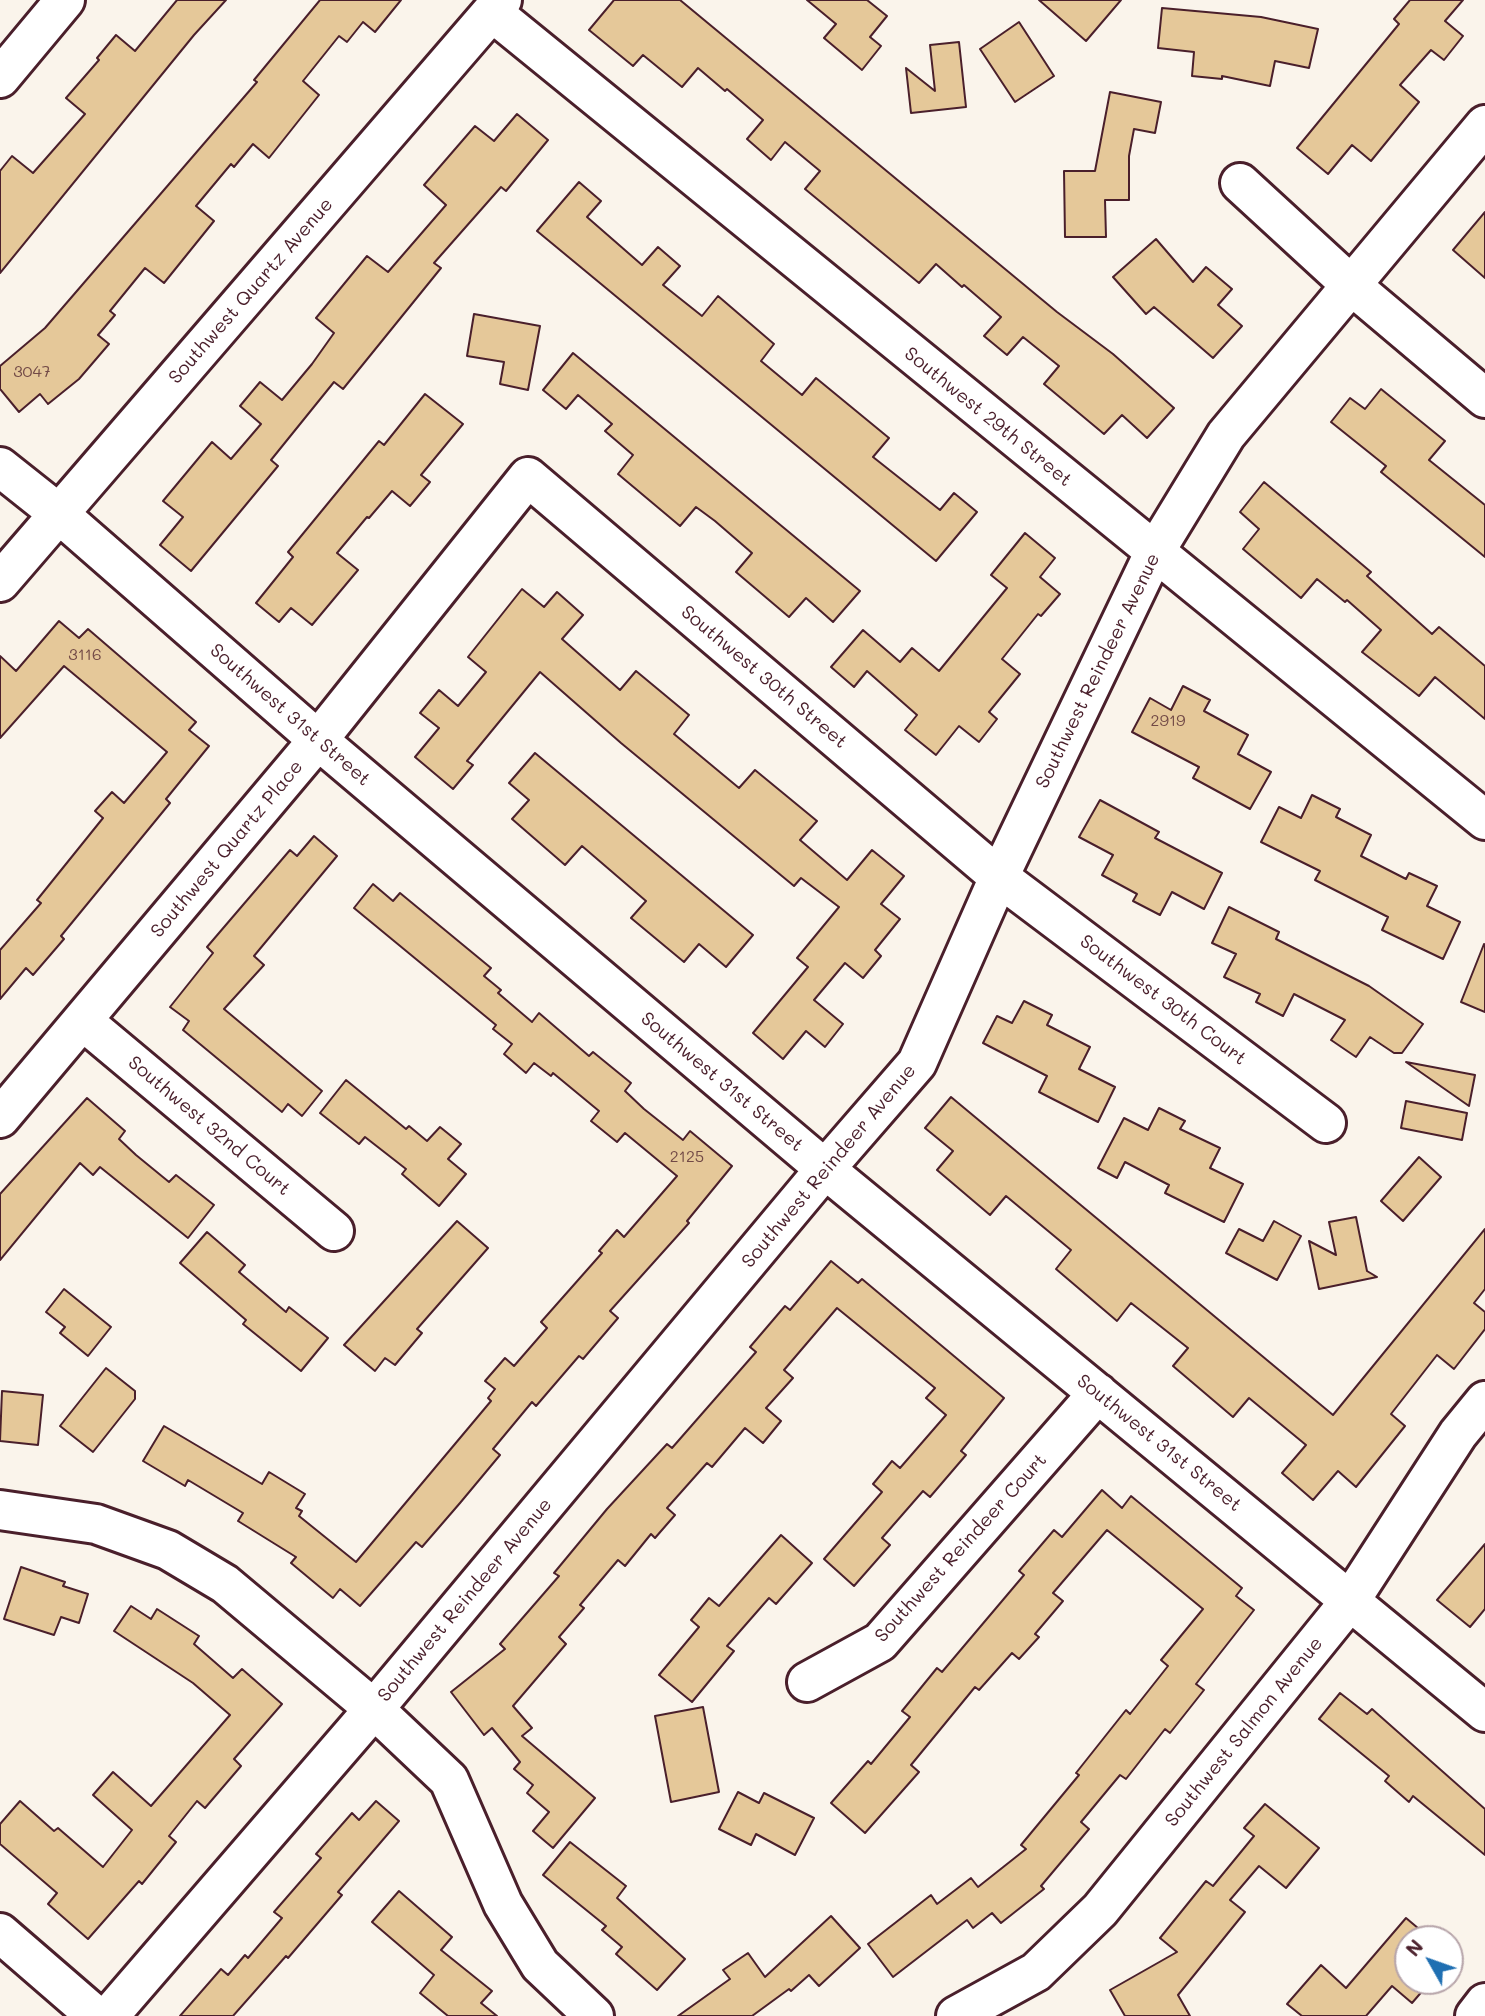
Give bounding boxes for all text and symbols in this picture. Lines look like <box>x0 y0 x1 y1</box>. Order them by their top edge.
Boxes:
street label: Southwest Quartz Avenue <box>164 193 338 389</box>
street label: Southwest 29th Street <box>900 342 1076 492</box>
house number: 3047 <box>13 362 51 382</box>
street label: Southwest Reindeer Avenue <box>1031 550 1165 792</box>
street label: Southwest 30th Street <box>676 601 852 753</box>
street label: Southwest 31st Street <box>205 639 375 791</box>
house number: 3116 <box>68 645 102 665</box>
house number: 2919 <box>1151 711 1185 731</box>
street label: Southwest Quartz Place <box>146 756 308 942</box>
street label: Southwest 30th Court <box>1075 930 1251 1070</box>
street label: Southwest 31st Street <box>636 1007 808 1157</box>
street label: Southwest 32nd Court <box>123 1051 295 1201</box>
street label: Southwest Reindeer Avenue <box>737 1060 921 1272</box>
house number: 2125 <box>670 1147 704 1167</box>
street label: Southwest 31st Street <box>1072 1370 1246 1516</box>
street label: Southwest Reindeer Court <box>870 1449 1052 1647</box>
street label: Southwest Reindeer Avenue <box>373 1494 557 1706</box>
street label: Southwest Salmon Avenue <box>1160 1632 1328 1832</box>
north arrow <box>1394 1925 1464 1995</box>
text: N <box>1400 1934 1428 1961</box>

